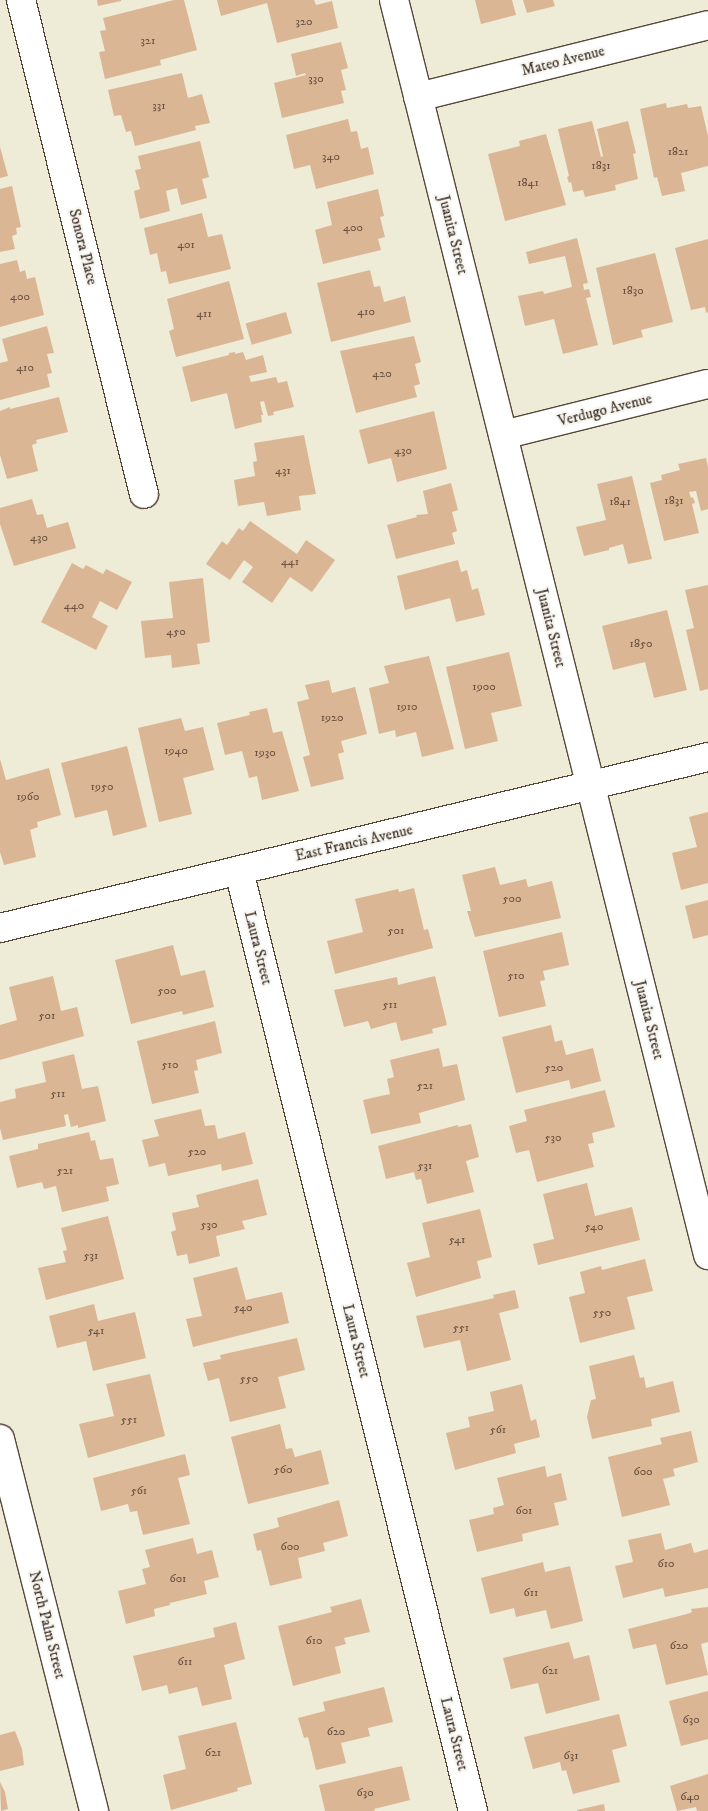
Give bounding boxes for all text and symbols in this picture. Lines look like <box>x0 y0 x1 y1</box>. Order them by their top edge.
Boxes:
house number: 320 <box>296 15 312 29</box>
house number: 321 <box>141 34 155 48</box>
street label: Mateo Avenue <box>520 42 606 80</box>
house number: 330 <box>308 72 324 86</box>
house number: 331 <box>152 99 166 113</box>
house number: 1821 <box>668 145 688 159</box>
house number: 340 <box>322 150 340 164</box>
house number: 1831 <box>591 159 611 173</box>
house number: 1841 <box>517 176 539 190</box>
street label: Juanita Street <box>434 194 472 276</box>
street label: Sonora Place <box>65 207 101 287</box>
house number: 400 <box>343 221 363 235</box>
house number: 401 <box>177 238 195 252</box>
house number: 1830 <box>622 284 644 298</box>
house number: 400 <box>10 290 30 304</box>
house number: 410 <box>357 305 375 319</box>
house number: 411 <box>196 307 212 321</box>
house number: 410 <box>16 361 34 375</box>
house number: 420 <box>372 367 392 381</box>
street label: Verdugo Avenue <box>556 390 654 430</box>
house number: 430 <box>394 444 412 458</box>
house number: 431 <box>275 464 291 478</box>
house number: 1831 <box>664 494 684 508</box>
house number: 1841 <box>609 495 631 509</box>
house number: 430 <box>30 531 48 545</box>
house number: 441 <box>281 555 299 569</box>
street label: Juanita Street <box>532 587 570 669</box>
house number: 440 <box>64 599 84 613</box>
house number: 450 <box>166 625 186 639</box>
house number: 1850 <box>630 637 652 651</box>
house number: 1900 <box>472 680 496 694</box>
house number: 1910 <box>396 700 418 714</box>
house number: 1920 <box>321 711 343 725</box>
house number: 1940 <box>164 744 188 758</box>
house number: 1930 <box>254 746 276 760</box>
house number: 1950 <box>91 780 113 794</box>
house number: 1960 <box>16 790 40 804</box>
street label: East Francis Avenue <box>294 821 414 865</box>
house number: 500 <box>503 892 521 906</box>
street label: Laura Street <box>240 909 276 987</box>
house number: 501 <box>388 924 404 938</box>
house number: 510 <box>508 969 524 983</box>
street label: Juanita Street <box>630 979 668 1061</box>
house number: 500 <box>158 984 176 998</box>
house number: 511 <box>383 998 397 1012</box>
house number: 501 <box>39 1009 55 1023</box>
house number: 510 <box>162 1058 178 1072</box>
house number: 520 <box>545 1061 563 1075</box>
house number: 521 <box>417 1079 433 1093</box>
house number: 511 <box>51 1087 65 1101</box>
house number: 530 <box>545 1131 561 1145</box>
house number: 520 <box>188 1145 206 1159</box>
house number: 531 <box>418 1159 432 1173</box>
house number: 521 <box>57 1164 73 1178</box>
house number: 530 <box>201 1218 217 1232</box>
house number: 540 <box>585 1220 603 1234</box>
house number: 541 <box>449 1233 465 1247</box>
house number: 531 <box>84 1249 98 1263</box>
house number: 540 <box>234 1301 252 1315</box>
street label: Laura Street <box>338 1302 374 1380</box>
house number: 550 <box>593 1306 611 1320</box>
house number: 551 <box>453 1321 469 1335</box>
house number: 541 <box>88 1324 104 1338</box>
house number: 550 <box>240 1372 258 1386</box>
house number: 551 <box>121 1413 137 1427</box>
house number: 561 <box>490 1423 506 1437</box>
house number: 560 <box>274 1463 292 1477</box>
house number: 600 <box>633 1465 653 1479</box>
house number: 561 <box>131 1484 147 1498</box>
house number: 601 <box>515 1504 533 1518</box>
house number: 600 <box>280 1540 300 1554</box>
house number: 610 <box>657 1557 675 1571</box>
street label: North Palm Street <box>25 1569 69 1681</box>
house number: 601 <box>169 1572 187 1586</box>
house number: 611 <box>524 1586 538 1600</box>
house number: 610 <box>305 1634 323 1648</box>
house number: 620 <box>670 1639 688 1653</box>
house number: 611 <box>178 1655 192 1669</box>
house number: 621 <box>542 1664 558 1678</box>
street label: Laura Street <box>436 1695 472 1773</box>
house number: 630 <box>682 1713 700 1727</box>
house number: 620 <box>327 1725 345 1739</box>
house number: 621 <box>205 1746 221 1760</box>
house number: 631 <box>563 1749 579 1763</box>
house number: 630 <box>356 1786 374 1800</box>
house number: 640 <box>680 1790 700 1804</box>

